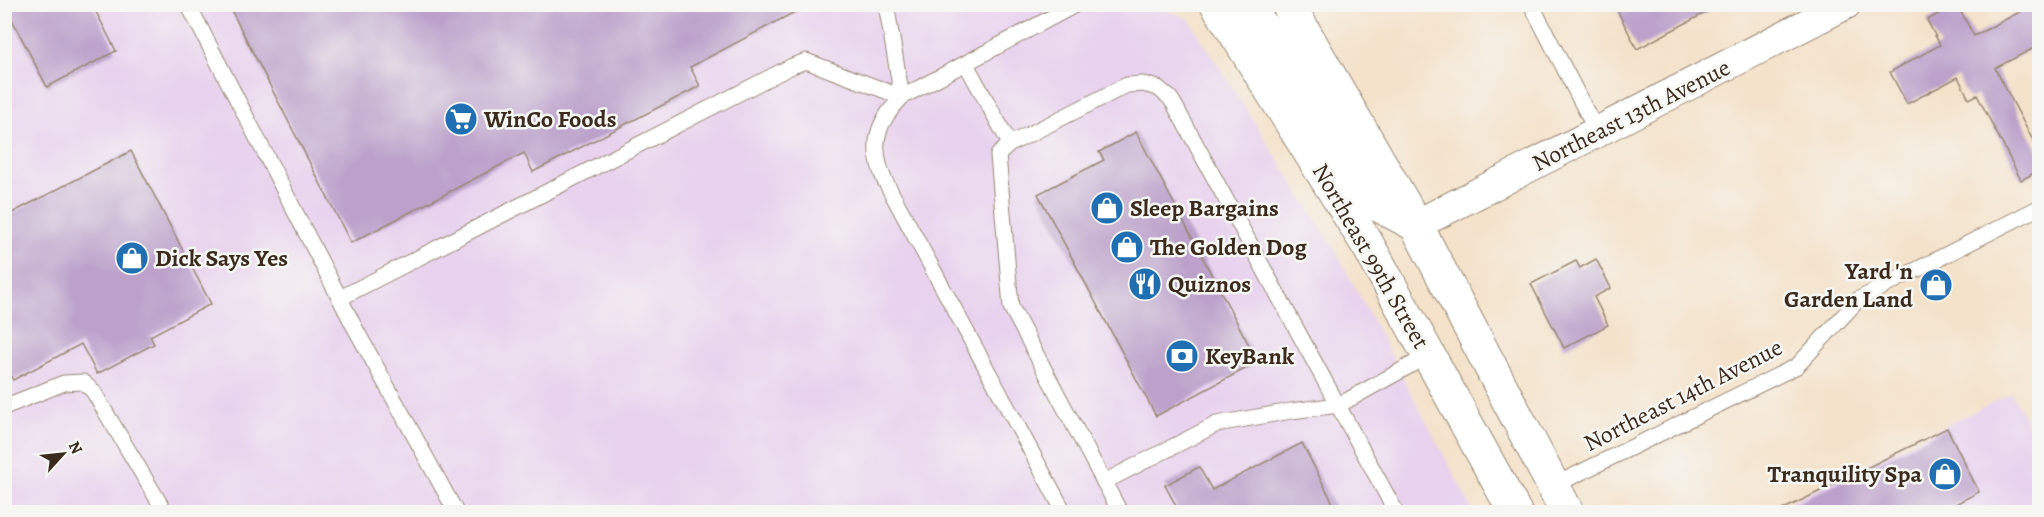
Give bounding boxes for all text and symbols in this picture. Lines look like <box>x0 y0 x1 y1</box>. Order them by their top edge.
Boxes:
street label: Northeast 13th Avenue <box>1527 51 1735 179</box>
supermarket icon: WinCo Foods <box>443 101 479 137</box>
place label: WinCo Foods <box>483 103 616 135</box>
street label: Northeast 99th Street <box>1305 157 1437 355</box>
shop icon: Sleep Bargains <box>1089 190 1125 226</box>
place label: Sleep Bargains <box>1130 192 1279 224</box>
shop icon: The Golden Dog <box>1109 229 1145 265</box>
place label: The Golden Dog <box>1150 231 1307 263</box>
shop icon: Dick Says Yes <box>114 240 150 276</box>
place label: Dick Says Yes <box>155 242 288 274</box>
place label: Yard 'n Garden Land <box>1784 255 1913 315</box>
restaurant icon: Quiznos <box>1127 266 1163 302</box>
shop icon: Yard 'n Garden Land <box>1918 267 1954 303</box>
place label: Quiznos <box>1168 268 1251 300</box>
street label: Northeast 14th Avenue <box>1578 331 1788 459</box>
bank icon: KeyBank <box>1164 338 1200 374</box>
place label: KeyBank <box>1205 340 1295 372</box>
north arrow <box>33 424 93 484</box>
text: N <box>63 437 88 458</box>
shop icon: Tranquility Spa <box>1927 456 1963 492</box>
place label: Tranquility Spa <box>1767 458 1922 490</box>

